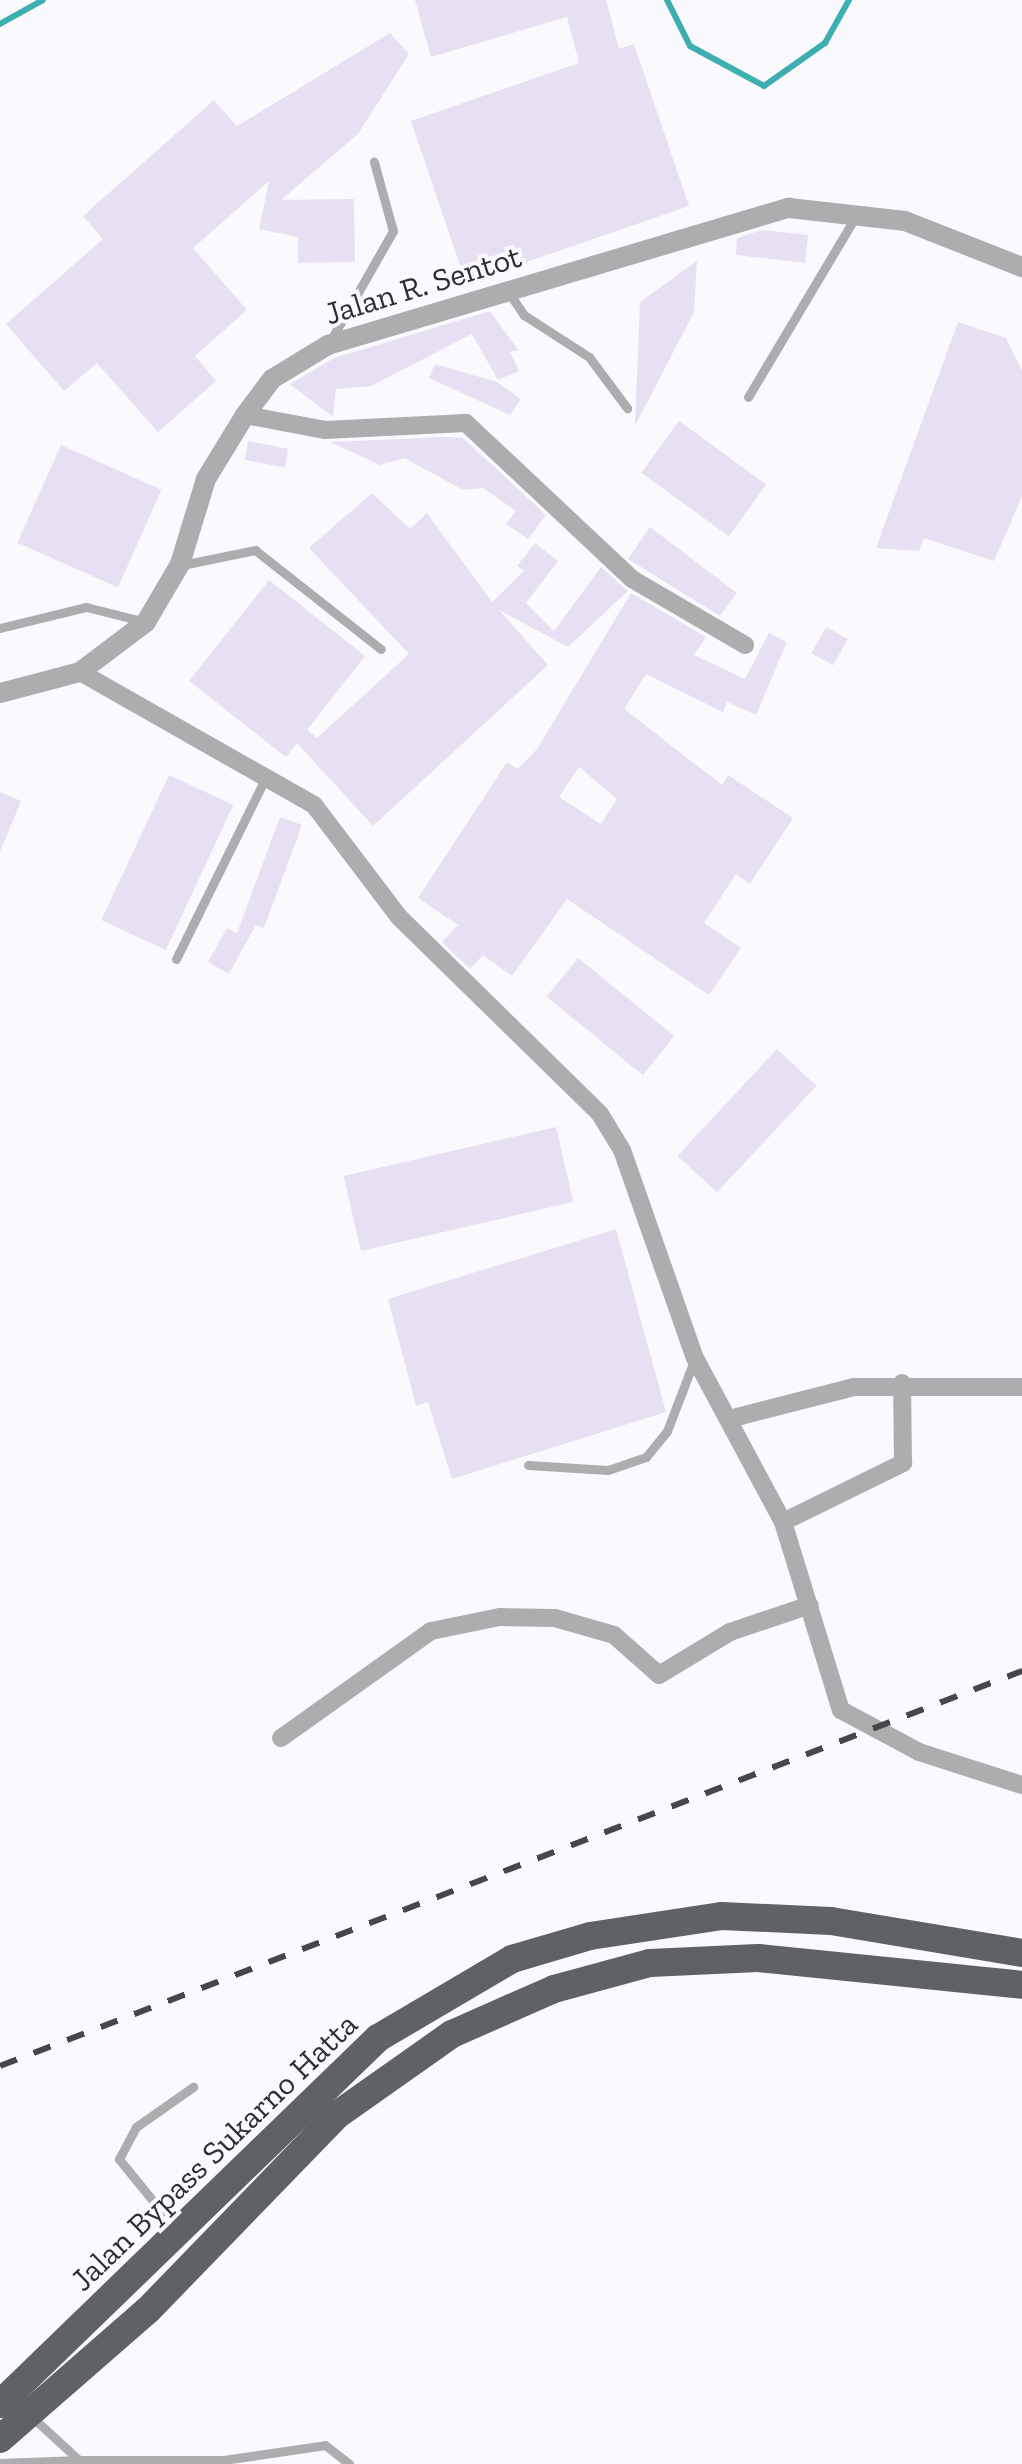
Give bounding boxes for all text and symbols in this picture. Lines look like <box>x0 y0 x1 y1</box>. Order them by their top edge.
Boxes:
street label: Jalan R. Sentot <box>320 237 526 333</box>
street label: Jalan Bypass Sukarno Hatta <box>63 2005 365 2299</box>

